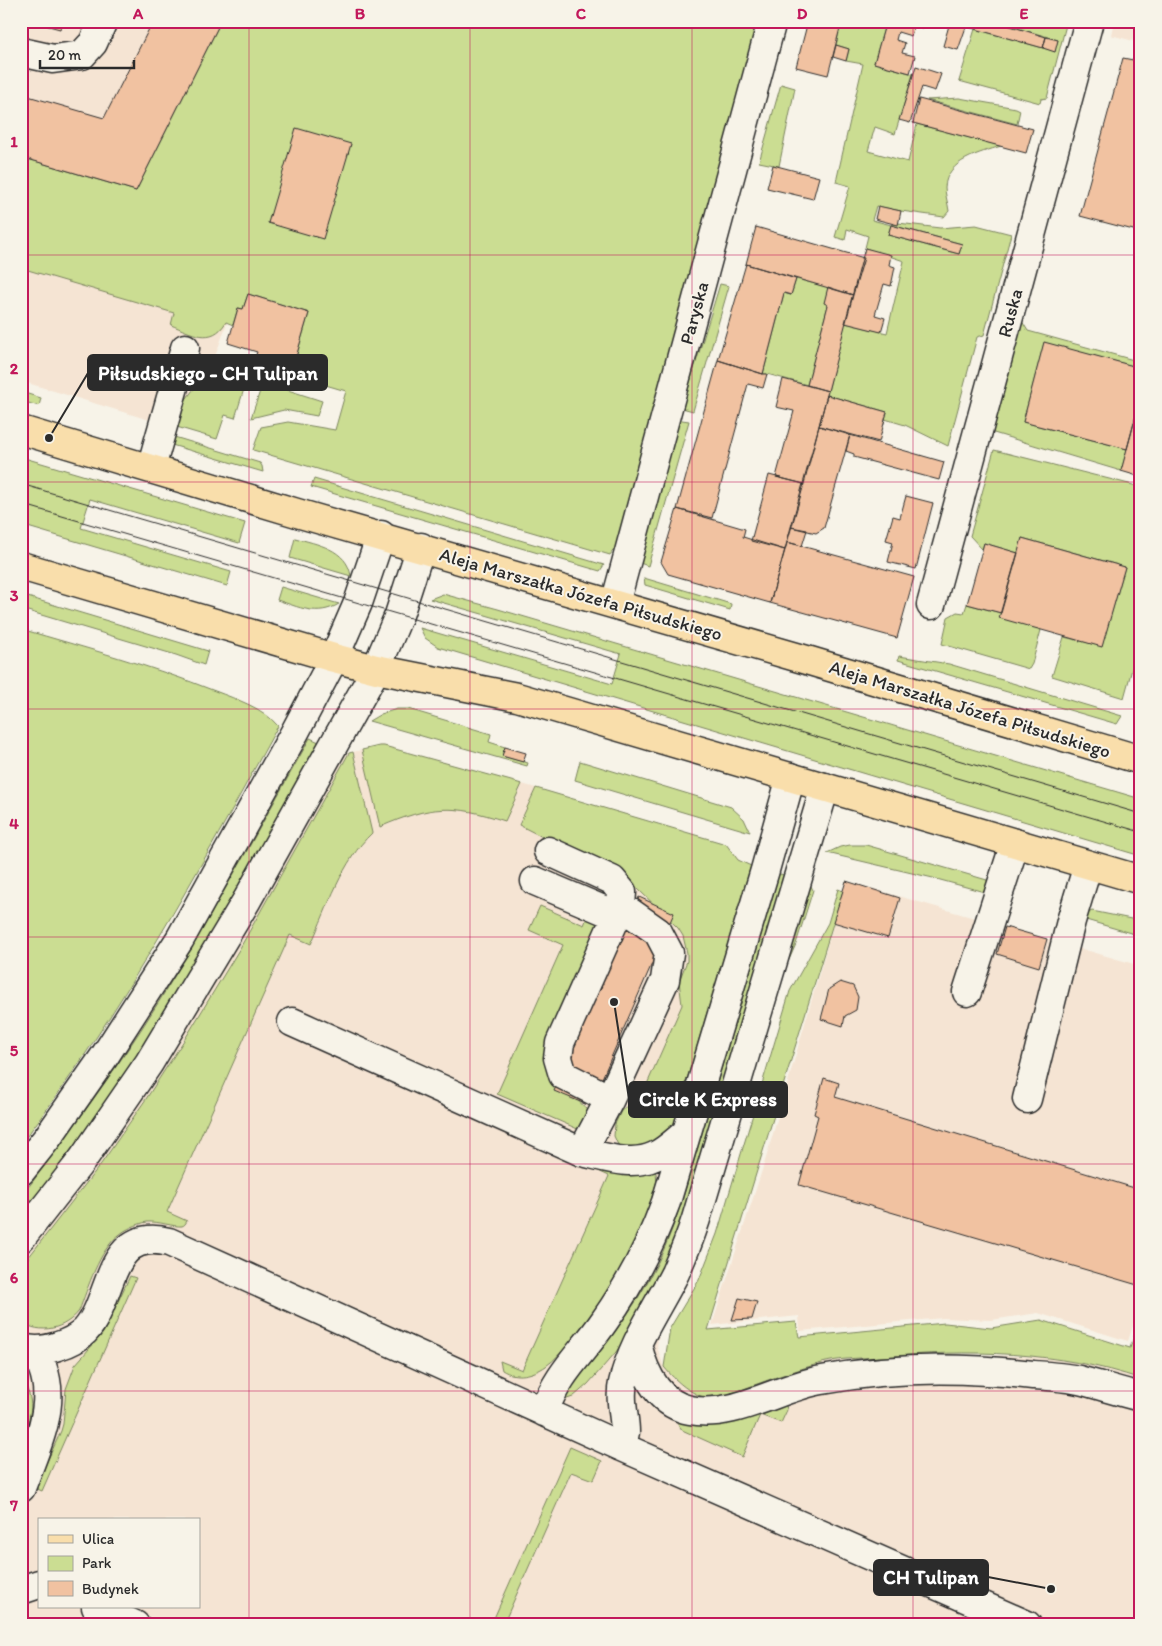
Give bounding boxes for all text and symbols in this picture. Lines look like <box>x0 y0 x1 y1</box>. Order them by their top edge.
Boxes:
text: A <box>132 4 144 23</box>
text: B <box>355 4 366 23</box>
text: C <box>576 4 587 23</box>
text: D <box>797 4 808 23</box>
text: E <box>1020 4 1029 23</box>
scale bar <box>40 38 134 70</box>
text: 20 m <box>48 46 82 64</box>
text: 1 <box>10 132 18 151</box>
street label: Paryska <box>675 279 713 347</box>
street label: Ruska <box>992 286 1028 340</box>
callout: Piłsudskiego - CH Tulipan <box>88 355 327 390</box>
text: 2 <box>10 359 19 378</box>
text: Piłsudskiego - CH Tulipan <box>98 361 319 386</box>
street label: Aleja Marszałka Józefa Piłsudskiego <box>437 543 725 645</box>
text: 3 <box>10 586 19 605</box>
street label: Aleja Marszałka Józefa Piłsudskiego <box>826 655 1114 763</box>
text: 4 <box>9 814 19 833</box>
text: 5 <box>10 1041 19 1060</box>
callout: Circle K Express <box>629 1082 787 1117</box>
text: Circle K Express <box>639 1087 777 1112</box>
text: 6 <box>10 1268 19 1287</box>
text: 7 <box>9 1496 18 1515</box>
legend <box>38 1518 200 1608</box>
text: Ulica <box>82 1530 115 1548</box>
text: Park <box>82 1554 112 1572</box>
callout: CH Tulipan <box>874 1560 988 1595</box>
text: CH Tulipan <box>883 1565 980 1590</box>
text: Budynek <box>82 1580 139 1598</box>

